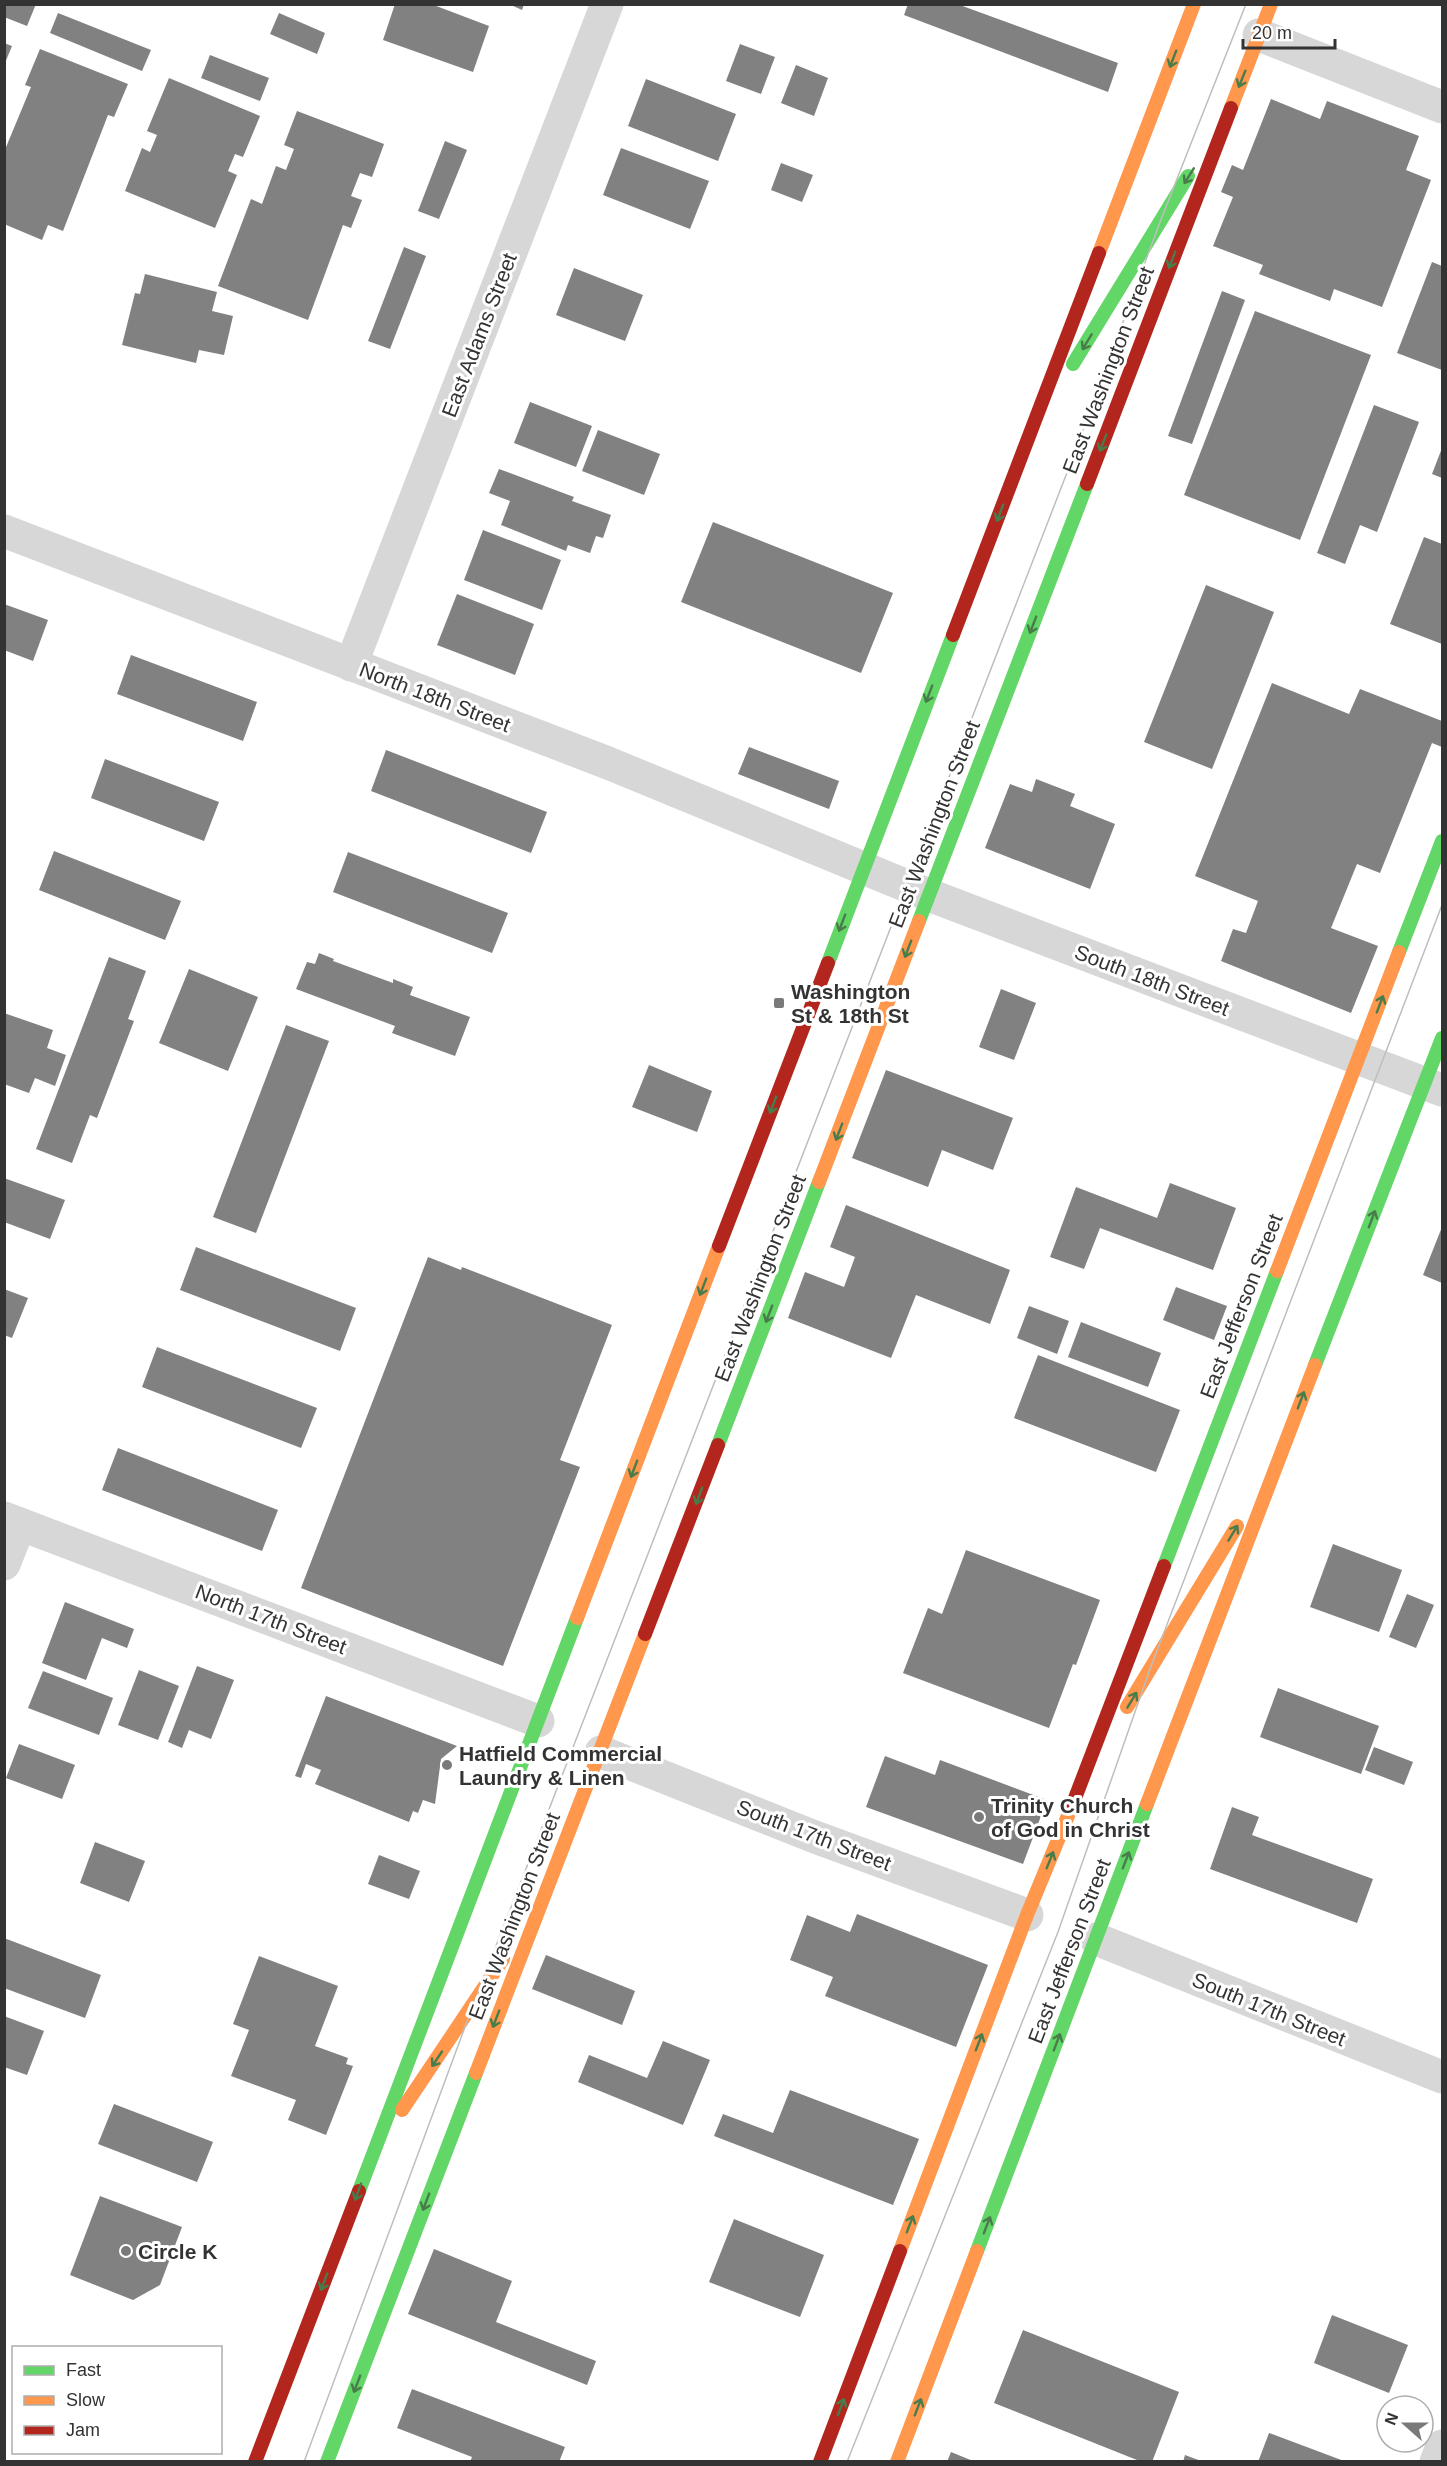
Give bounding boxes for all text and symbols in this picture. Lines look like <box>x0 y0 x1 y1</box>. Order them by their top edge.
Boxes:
scale bar <box>1243 12 1334 50</box>
text: 20 m <box>1252 23 1292 43</box>
one-way arrow <box>1167 49 1178 68</box>
one-way arrow <box>1236 69 1247 87</box>
one-way arrow <box>1182 167 1195 184</box>
street label: East Adams Street <box>437 250 521 420</box>
one-way arrow <box>1165 251 1176 269</box>
street label: East Washington Street <box>1058 263 1158 477</box>
one-way arrow <box>1080 333 1092 350</box>
one-way arrow <box>1097 433 1108 452</box>
one-way arrow <box>994 503 1005 521</box>
one-way arrow <box>1027 615 1038 634</box>
street label: North 18th Street <box>356 658 514 736</box>
one-way arrow <box>923 684 934 703</box>
street label: East Washington Street <box>884 717 984 931</box>
one-way arrow <box>836 913 847 932</box>
one-way arrow <box>902 939 913 958</box>
street label: South 18th Street <box>1072 940 1233 1020</box>
place label: Washington St & 18th St <box>791 980 910 1027</box>
one-way arrow <box>1375 995 1386 1014</box>
marker: Washington St & 18th St <box>772 996 786 1010</box>
one-way arrow <box>767 1095 778 1114</box>
one-way arrow <box>832 1122 843 1140</box>
street label: East Washington Street <box>710 1171 810 1385</box>
street label: East Jefferson Street <box>1195 1210 1287 1401</box>
one-way arrow <box>1367 1210 1378 1228</box>
one-way arrow <box>697 1277 708 1296</box>
one-way arrow <box>763 1304 774 1323</box>
one-way arrow <box>1297 1392 1308 1410</box>
one-way arrow <box>627 1459 638 1478</box>
one-way arrow <box>693 1486 704 1505</box>
one-way arrow <box>1227 1525 1239 1542</box>
street label: North 17th Street <box>192 1580 350 1658</box>
one-way arrow <box>1126 1692 1138 1709</box>
place label: Hatfield Commercial Laundry & Linen <box>459 1742 662 1789</box>
marker: Hatfield Commercial Laundry & Linen <box>440 1758 454 1772</box>
place label: Trinity Church of God in Christ <box>991 1794 1150 1841</box>
street label: South 17th Street <box>734 1795 895 1875</box>
street label: East Washington Street <box>464 1809 564 2023</box>
marker: Trinity Church of God in Christ <box>972 1810 986 1824</box>
one-way arrow <box>1121 1851 1132 1870</box>
one-way arrow <box>1045 1852 1056 1870</box>
street label: East Jefferson Street <box>1023 1855 1115 2046</box>
street label: South 17th Street <box>1189 1968 1349 2050</box>
one-way arrow <box>489 2009 500 2028</box>
one-way arrow <box>975 2033 986 2052</box>
one-way arrow <box>1052 2034 1063 2052</box>
one-way arrow <box>431 2050 444 2067</box>
one-way arrow <box>351 2182 362 2201</box>
one-way arrow <box>420 2192 431 2210</box>
one-way arrow <box>906 2216 917 2234</box>
one-way arrow <box>982 2216 993 2234</box>
place label: Circle K <box>138 2240 217 2263</box>
marker: Circle K <box>119 2244 133 2258</box>
one-way arrow <box>318 2272 329 2291</box>
legend <box>12 2346 222 2454</box>
text: Fast <box>66 2360 101 2380</box>
one-way arrow <box>351 2374 362 2393</box>
text: Slow <box>66 2390 106 2410</box>
north arrow <box>1375 2394 1435 2454</box>
one-way arrow <box>836 2398 847 2417</box>
one-way arrow <box>913 2398 924 2417</box>
text: N <box>1381 2410 1401 2427</box>
text: Jam <box>66 2420 100 2440</box>

